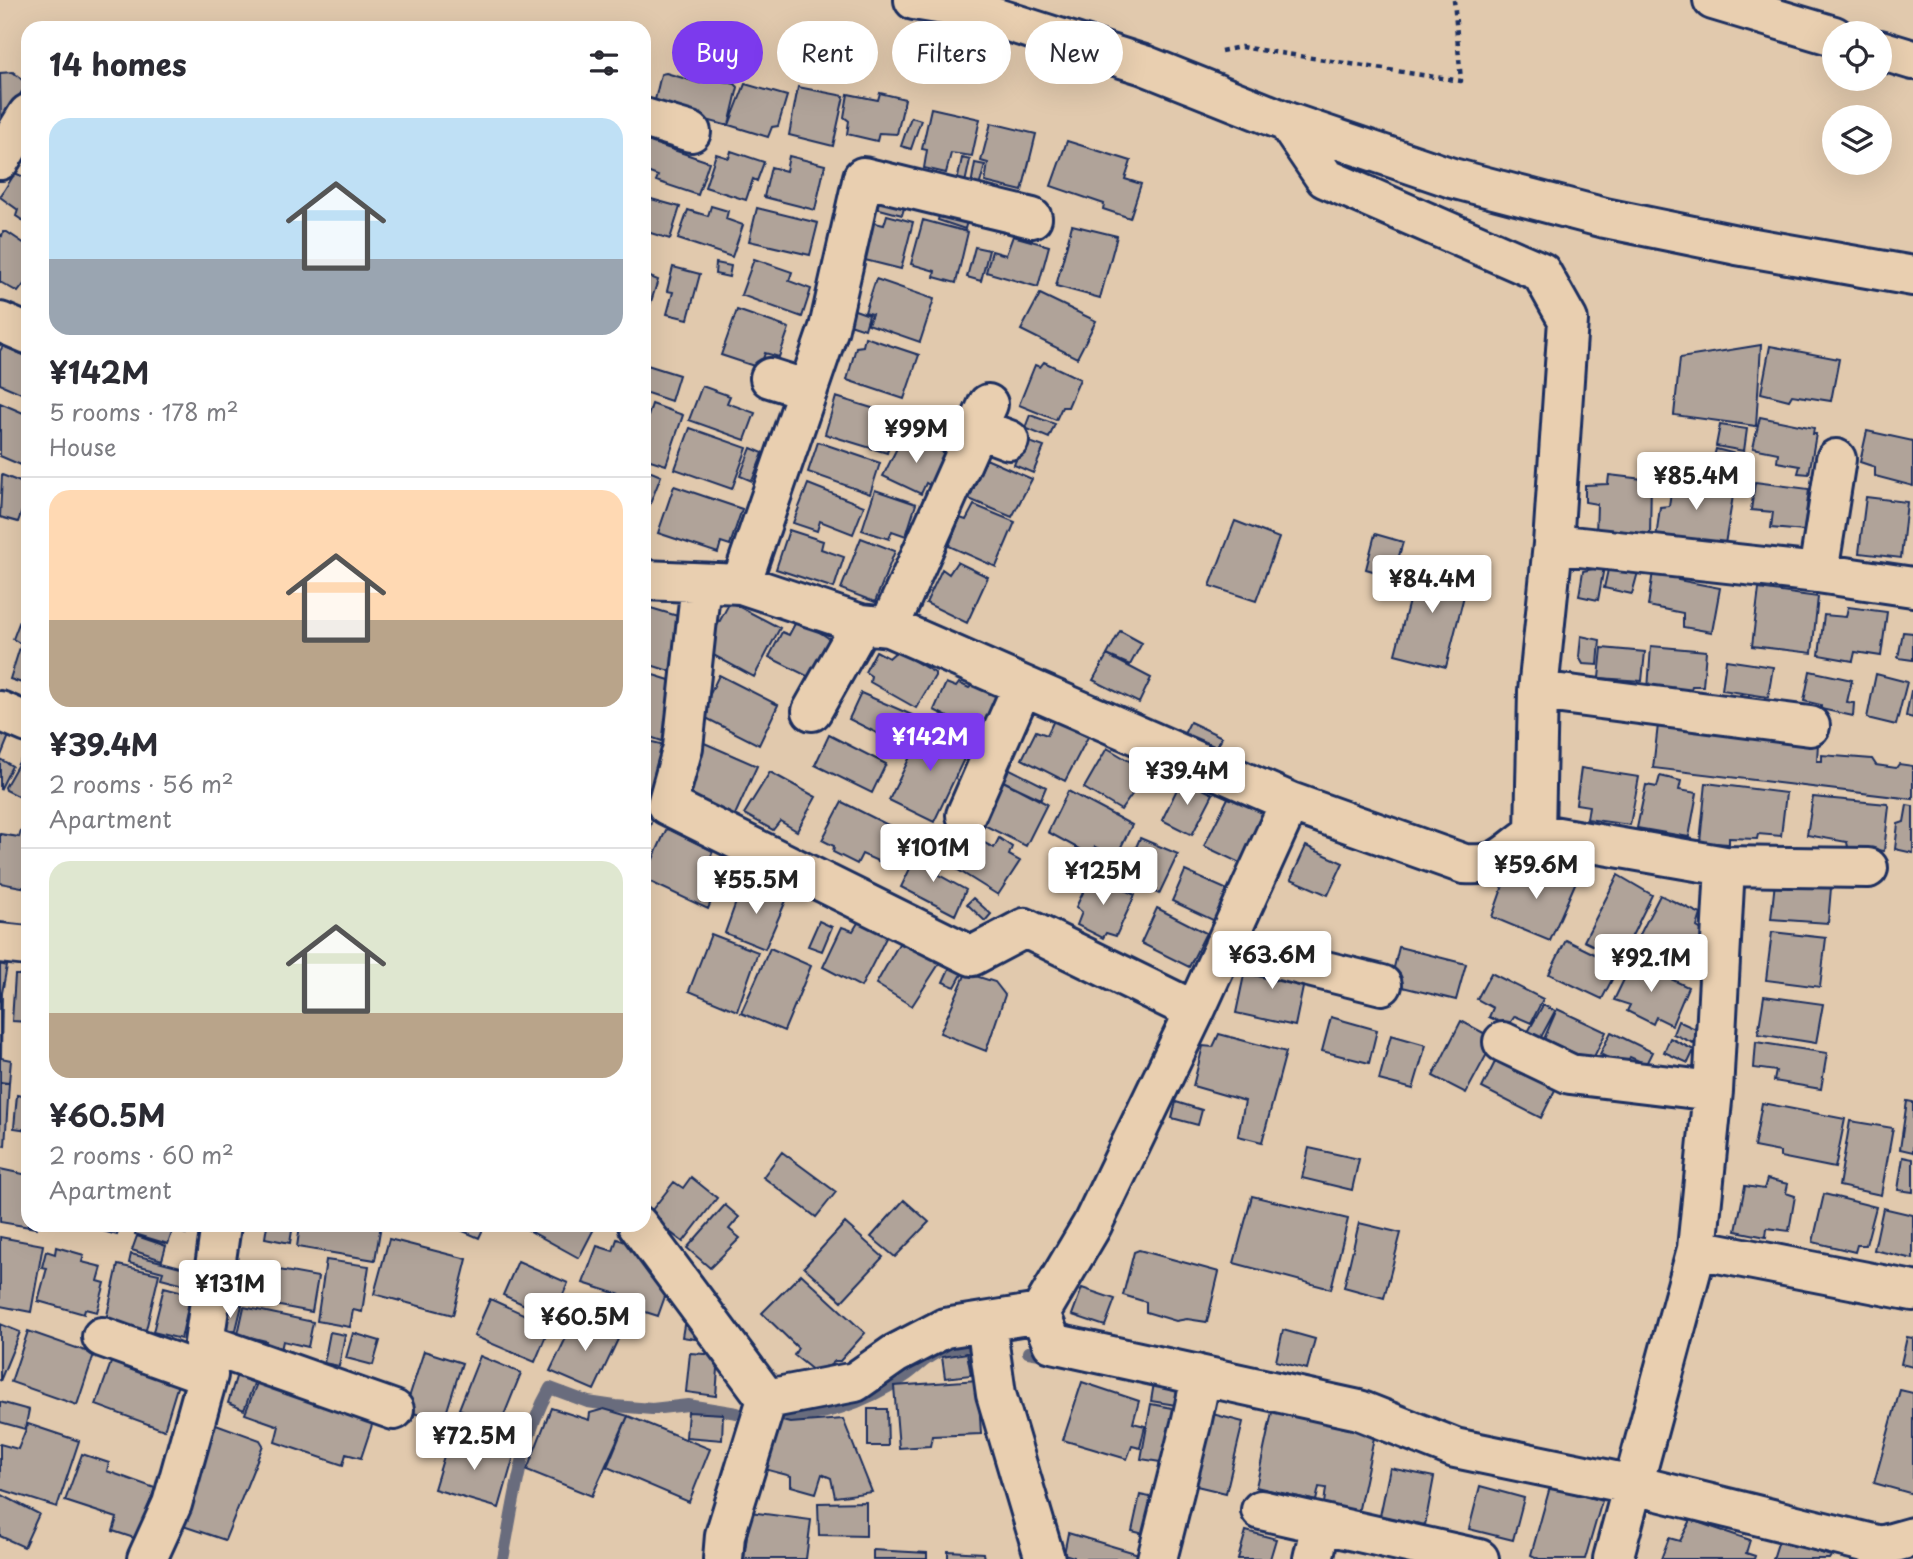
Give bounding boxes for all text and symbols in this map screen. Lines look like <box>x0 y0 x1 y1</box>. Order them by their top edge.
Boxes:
chip: Buy <box>672 21 763 84</box>
chip: Rent <box>777 21 878 84</box>
chip: Filters <box>892 21 1011 84</box>
chip: New <box>1025 21 1123 84</box>
map controls <box>1822 21 1892 175</box>
button: locate <box>1822 21 1892 91</box>
text: 14 homes <box>49 41 187 86</box>
icon: filters <box>585 44 623 82</box>
button: layers <box>1822 105 1892 175</box>
icon: home <box>273 163 399 289</box>
text: ¥142M <box>49 349 149 394</box>
text: 5 rooms · 178 m² <box>49 394 239 429</box>
pin: ¥99M <box>875 406 957 465</box>
text: ¥99M <box>884 410 948 445</box>
text: House <box>49 429 116 464</box>
pin: ¥85.4M <box>1639 452 1753 512</box>
text: ¥85.4M <box>1653 457 1739 492</box>
icon: home <box>273 535 399 661</box>
pin: ¥84.4M <box>1375 556 1489 615</box>
text: ¥84.4M <box>1388 560 1476 595</box>
pin: ¥142M <box>881 714 979 773</box>
text: ¥142M <box>892 718 968 753</box>
text: ¥39.4M <box>49 721 158 766</box>
pin: ¥39.4M <box>1130 748 1244 807</box>
text: ¥39.4M <box>1145 752 1229 787</box>
text: 2 rooms · 56 m² <box>49 766 234 801</box>
text: Apartment <box>49 801 172 836</box>
pin: ¥101M <box>884 824 982 884</box>
text: ¥101M <box>896 829 970 864</box>
pin: ¥59.6M <box>1479 842 1593 901</box>
text: ¥59.6M <box>1494 846 1578 881</box>
pin: ¥125M <box>1054 848 1152 907</box>
text: ¥125M <box>1064 852 1142 887</box>
pin: ¥55.5M <box>699 856 813 916</box>
text: ¥55.5M <box>713 861 799 896</box>
icon: home <box>273 906 399 1032</box>
pin: ¥63.6M <box>1215 932 1329 991</box>
pin: ¥92.1M <box>1594 934 1708 994</box>
text: ¥63.6M <box>1228 936 1316 971</box>
text: ¥92.1M <box>1611 939 1691 974</box>
text: ¥60.5M <box>49 1092 166 1137</box>
text: 2 rooms · 60 m² <box>49 1137 234 1172</box>
text: Apartment <box>49 1172 172 1207</box>
pin: ¥131M <box>181 1260 279 1320</box>
text: ¥131M <box>195 1265 265 1300</box>
pin: ¥60.5M <box>528 1294 642 1353</box>
text: ¥60.5M <box>540 1298 630 1333</box>
pin: ¥72.5M <box>417 1412 531 1472</box>
text: ¥72.5M <box>432 1417 516 1452</box>

